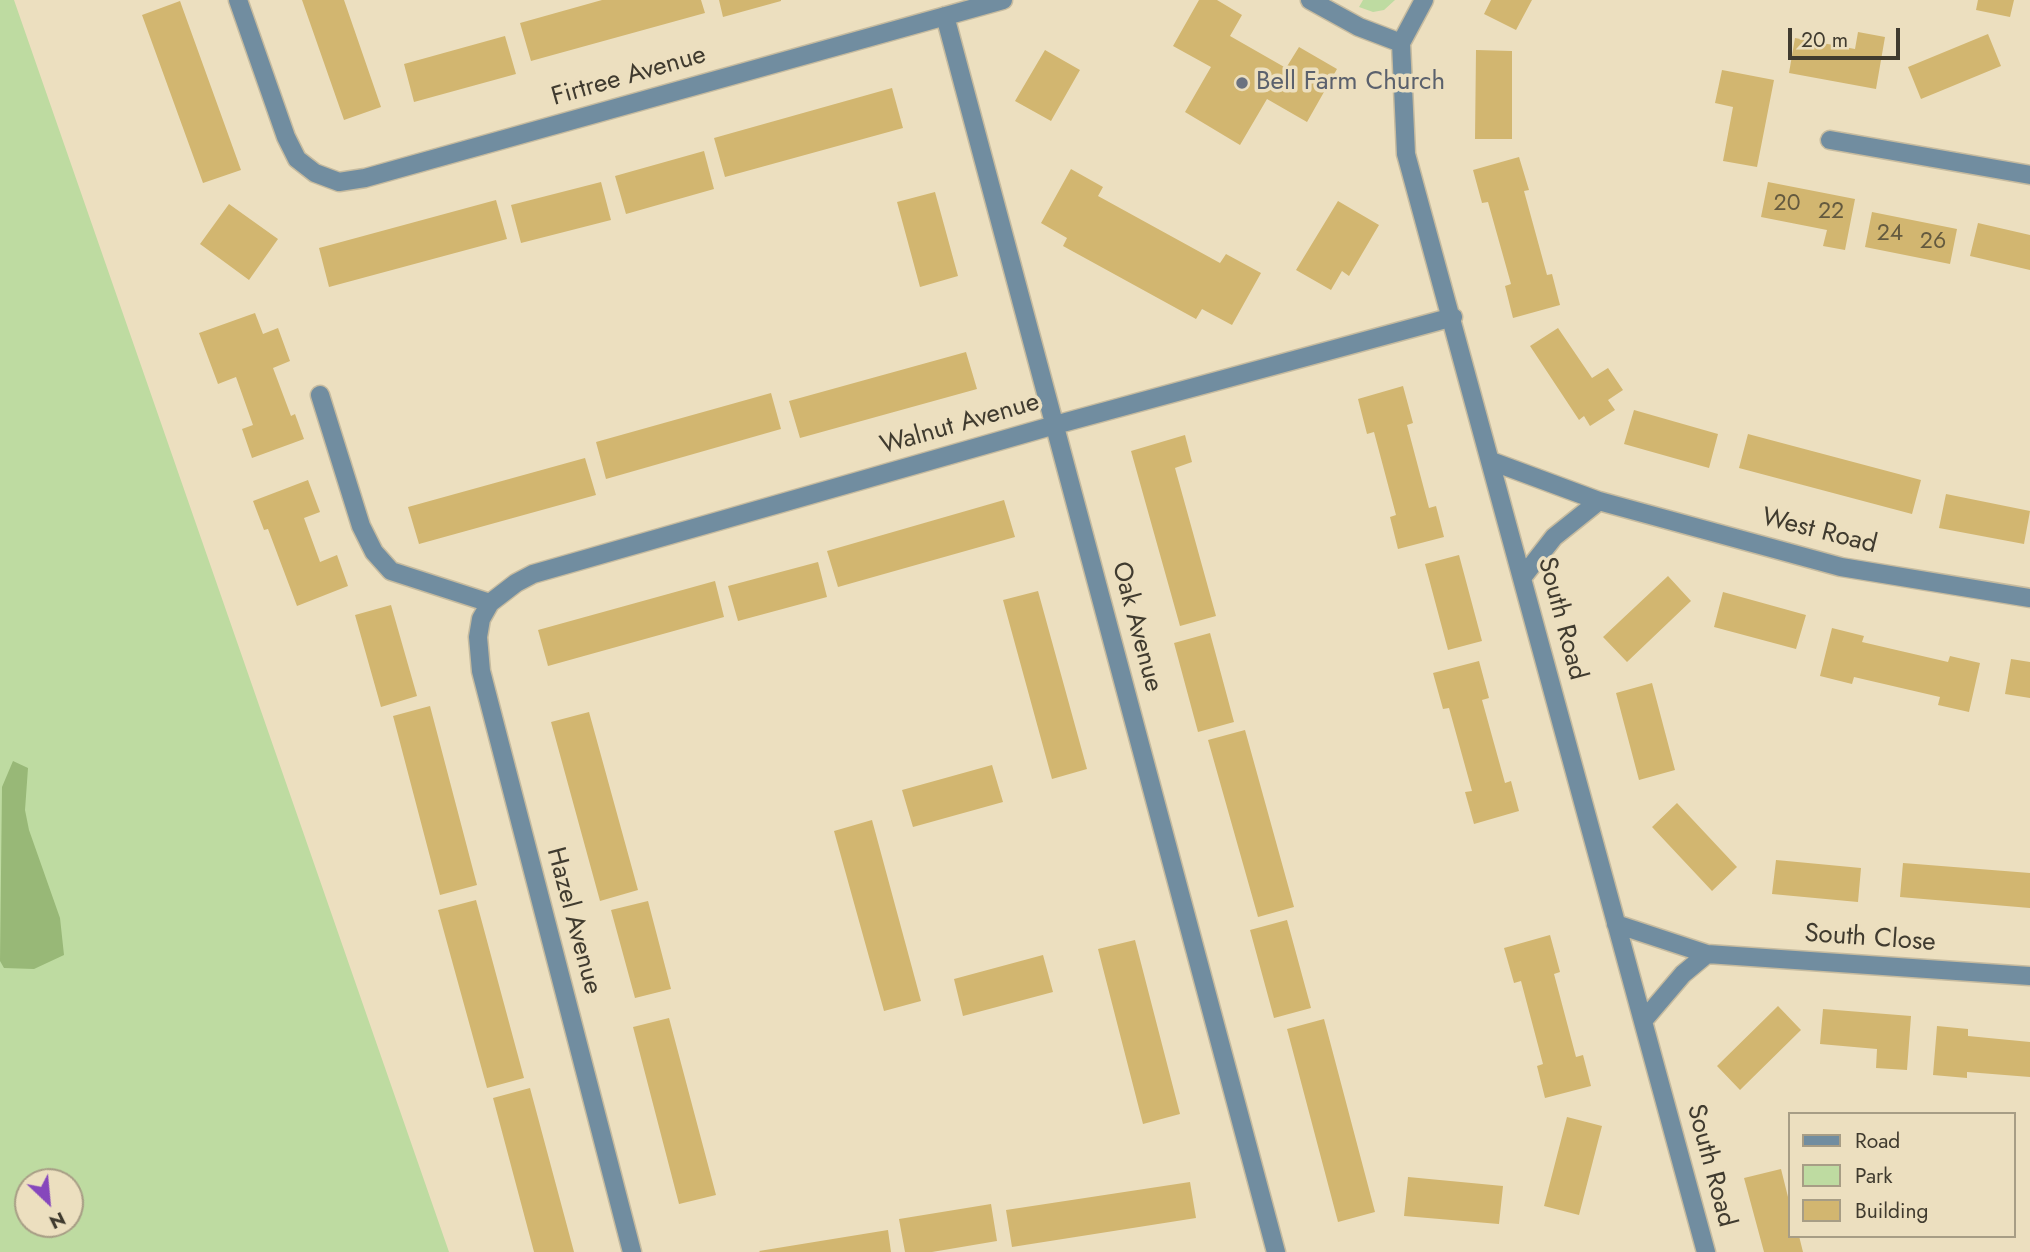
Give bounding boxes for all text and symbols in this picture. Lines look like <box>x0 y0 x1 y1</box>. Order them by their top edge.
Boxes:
scale bar <box>1792 14 1904 58</box>
text: 20 m <box>1801 25 1848 55</box>
street label: Firtree Avenue <box>548 40 710 114</box>
place label: Bell Farm Church <box>1256 67 1445 99</box>
marker: Bell Farm Church <box>1234 75 1250 91</box>
house number: 20 <box>1774 190 1800 218</box>
house number: 22 <box>1818 198 1844 226</box>
house number: 24 <box>1877 220 1903 248</box>
house number: 26 <box>1920 228 1946 256</box>
street label: Walnut Avenue <box>877 387 1043 463</box>
street label: West Road <box>1758 503 1880 561</box>
street label: South Road <box>1530 554 1592 684</box>
street label: Oak Avenue <box>1104 559 1168 695</box>
street label: Hazel Avenue <box>538 844 608 998</box>
street label: South Close <box>1803 919 1937 959</box>
street label: South Road <box>1679 1101 1741 1231</box>
legend <box>1788 1112 2016 1238</box>
text: Road <box>1855 1126 1900 1156</box>
text: Park <box>1855 1161 1892 1191</box>
north arrow <box>14 1168 84 1238</box>
text: Building <box>1855 1196 1928 1226</box>
text: N <box>45 1205 70 1236</box>

